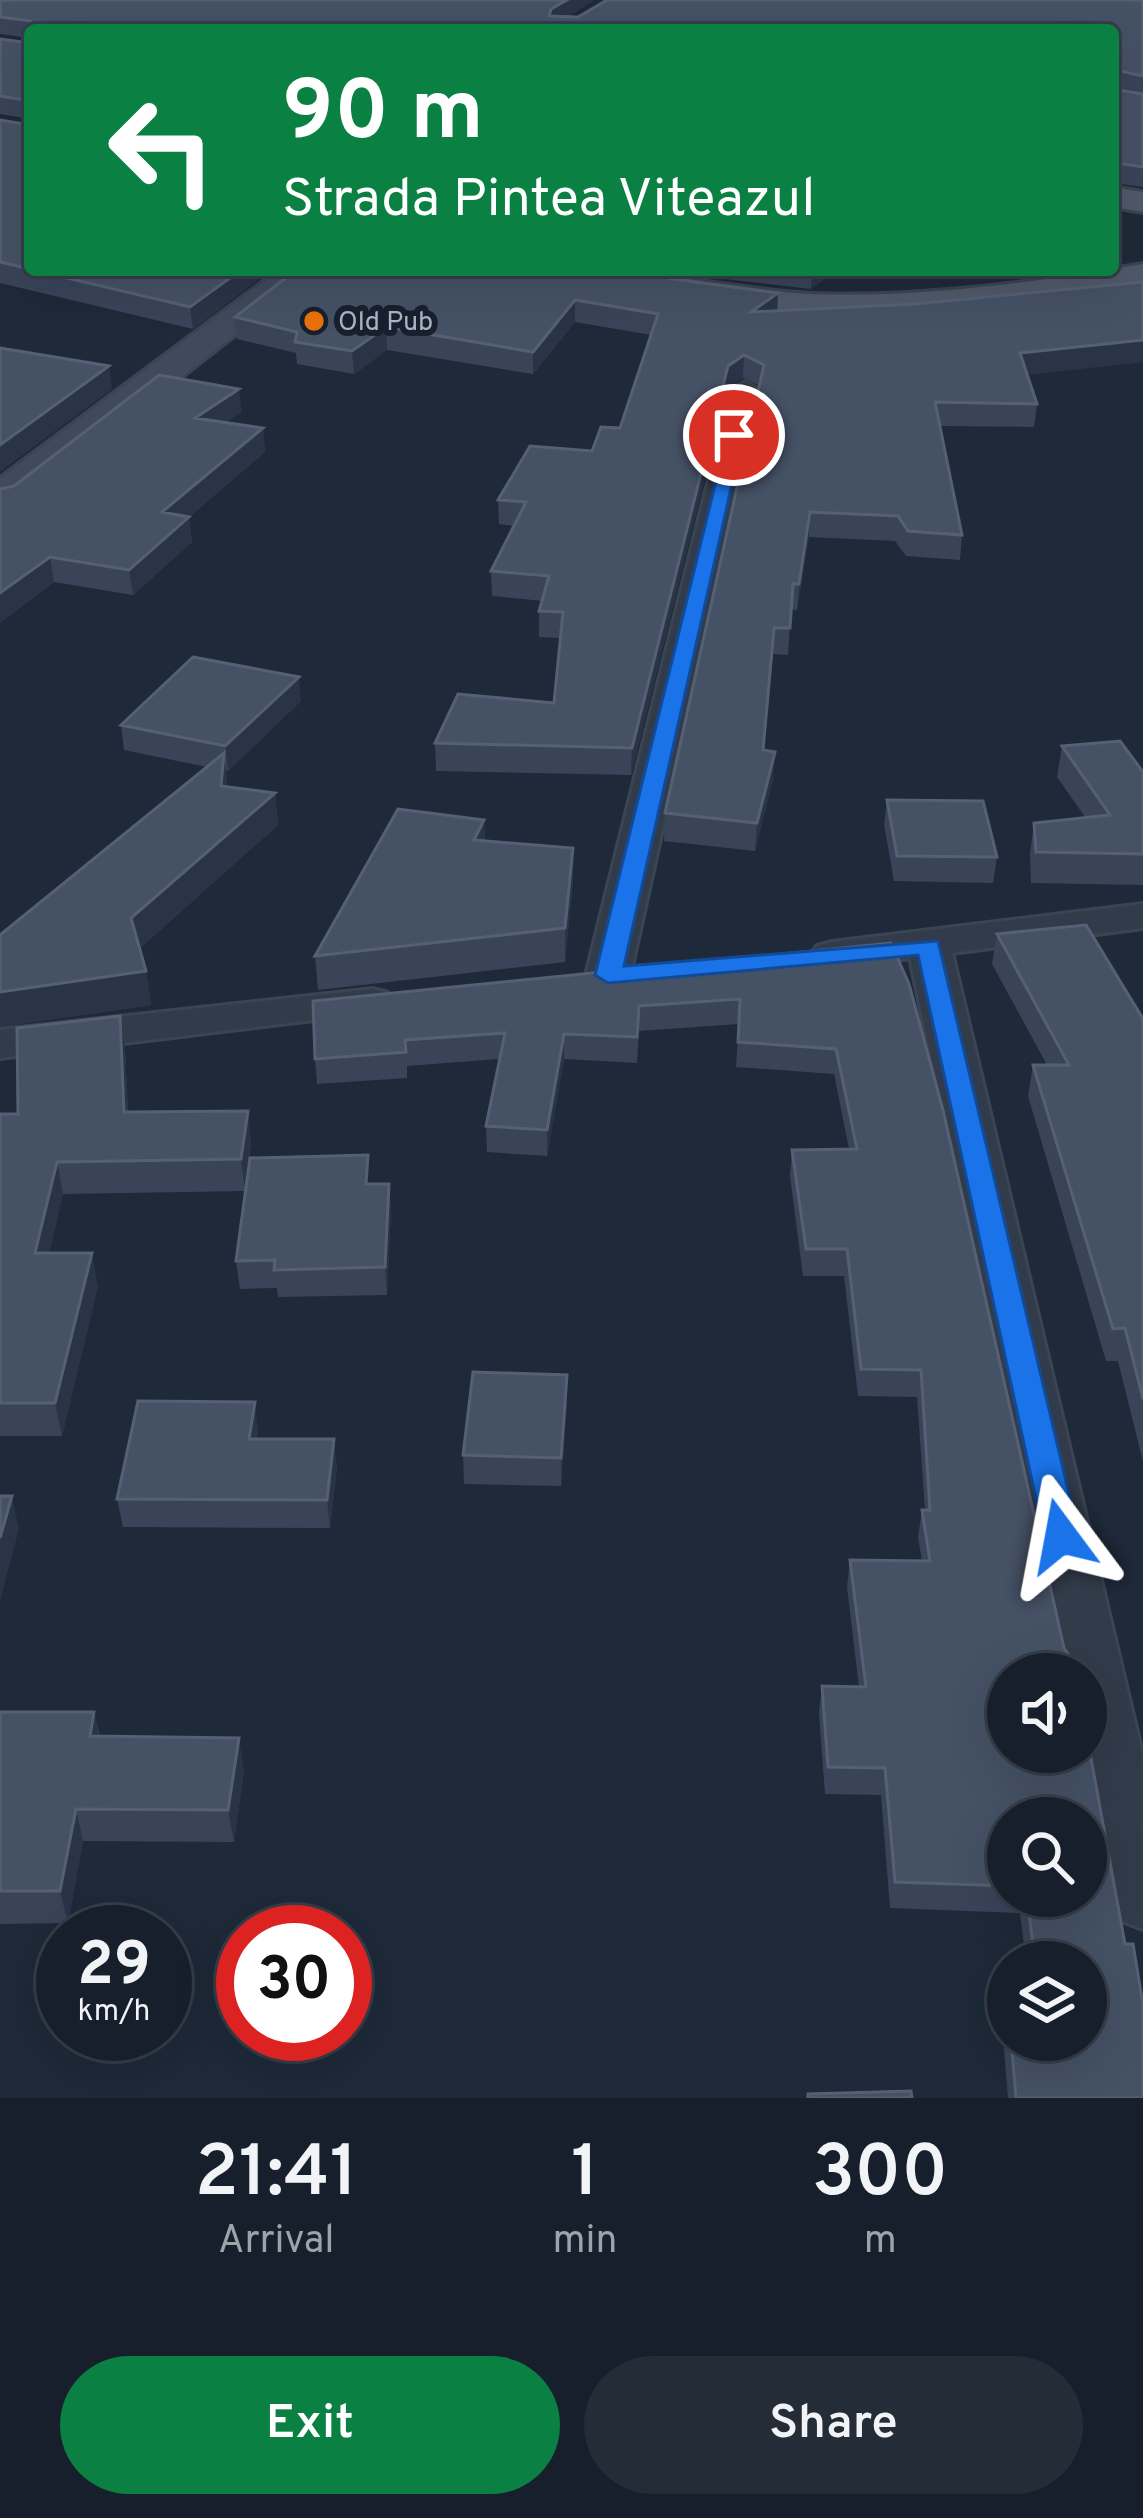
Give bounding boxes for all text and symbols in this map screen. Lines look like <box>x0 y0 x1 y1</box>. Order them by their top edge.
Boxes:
text: 90 m <box>282 63 484 169</box>
icon: left <box>84 72 240 228</box>
text: Strada Pintea Viteazul <box>282 167 815 236</box>
place label: Old Pub <box>338 306 433 340</box>
marker: Old Pub <box>301 308 327 334</box>
pin <box>683 384 785 486</box>
icon: arrive <box>701 402 767 468</box>
position arrow <box>998 1473 1124 1599</box>
map controls <box>987 1653 1107 2061</box>
button: sound <box>987 1653 1107 1773</box>
button: search <box>987 1797 1107 1917</box>
speed limit sign: 30 <box>216 1905 372 2061</box>
text: 29 <box>77 1930 151 2006</box>
button: layers <box>987 1941 1107 2061</box>
text: km/h <box>78 1994 150 2031</box>
text: 21:41 <box>195 2130 358 2222</box>
text: 1 <box>571 2130 599 2222</box>
text: 300 <box>812 2130 948 2222</box>
text: Arrival <box>218 2218 334 2267</box>
text: min <box>553 2218 617 2267</box>
text: m <box>864 2218 897 2267</box>
button: Exit <box>60 2356 560 2494</box>
button: Share <box>584 2356 1083 2494</box>

